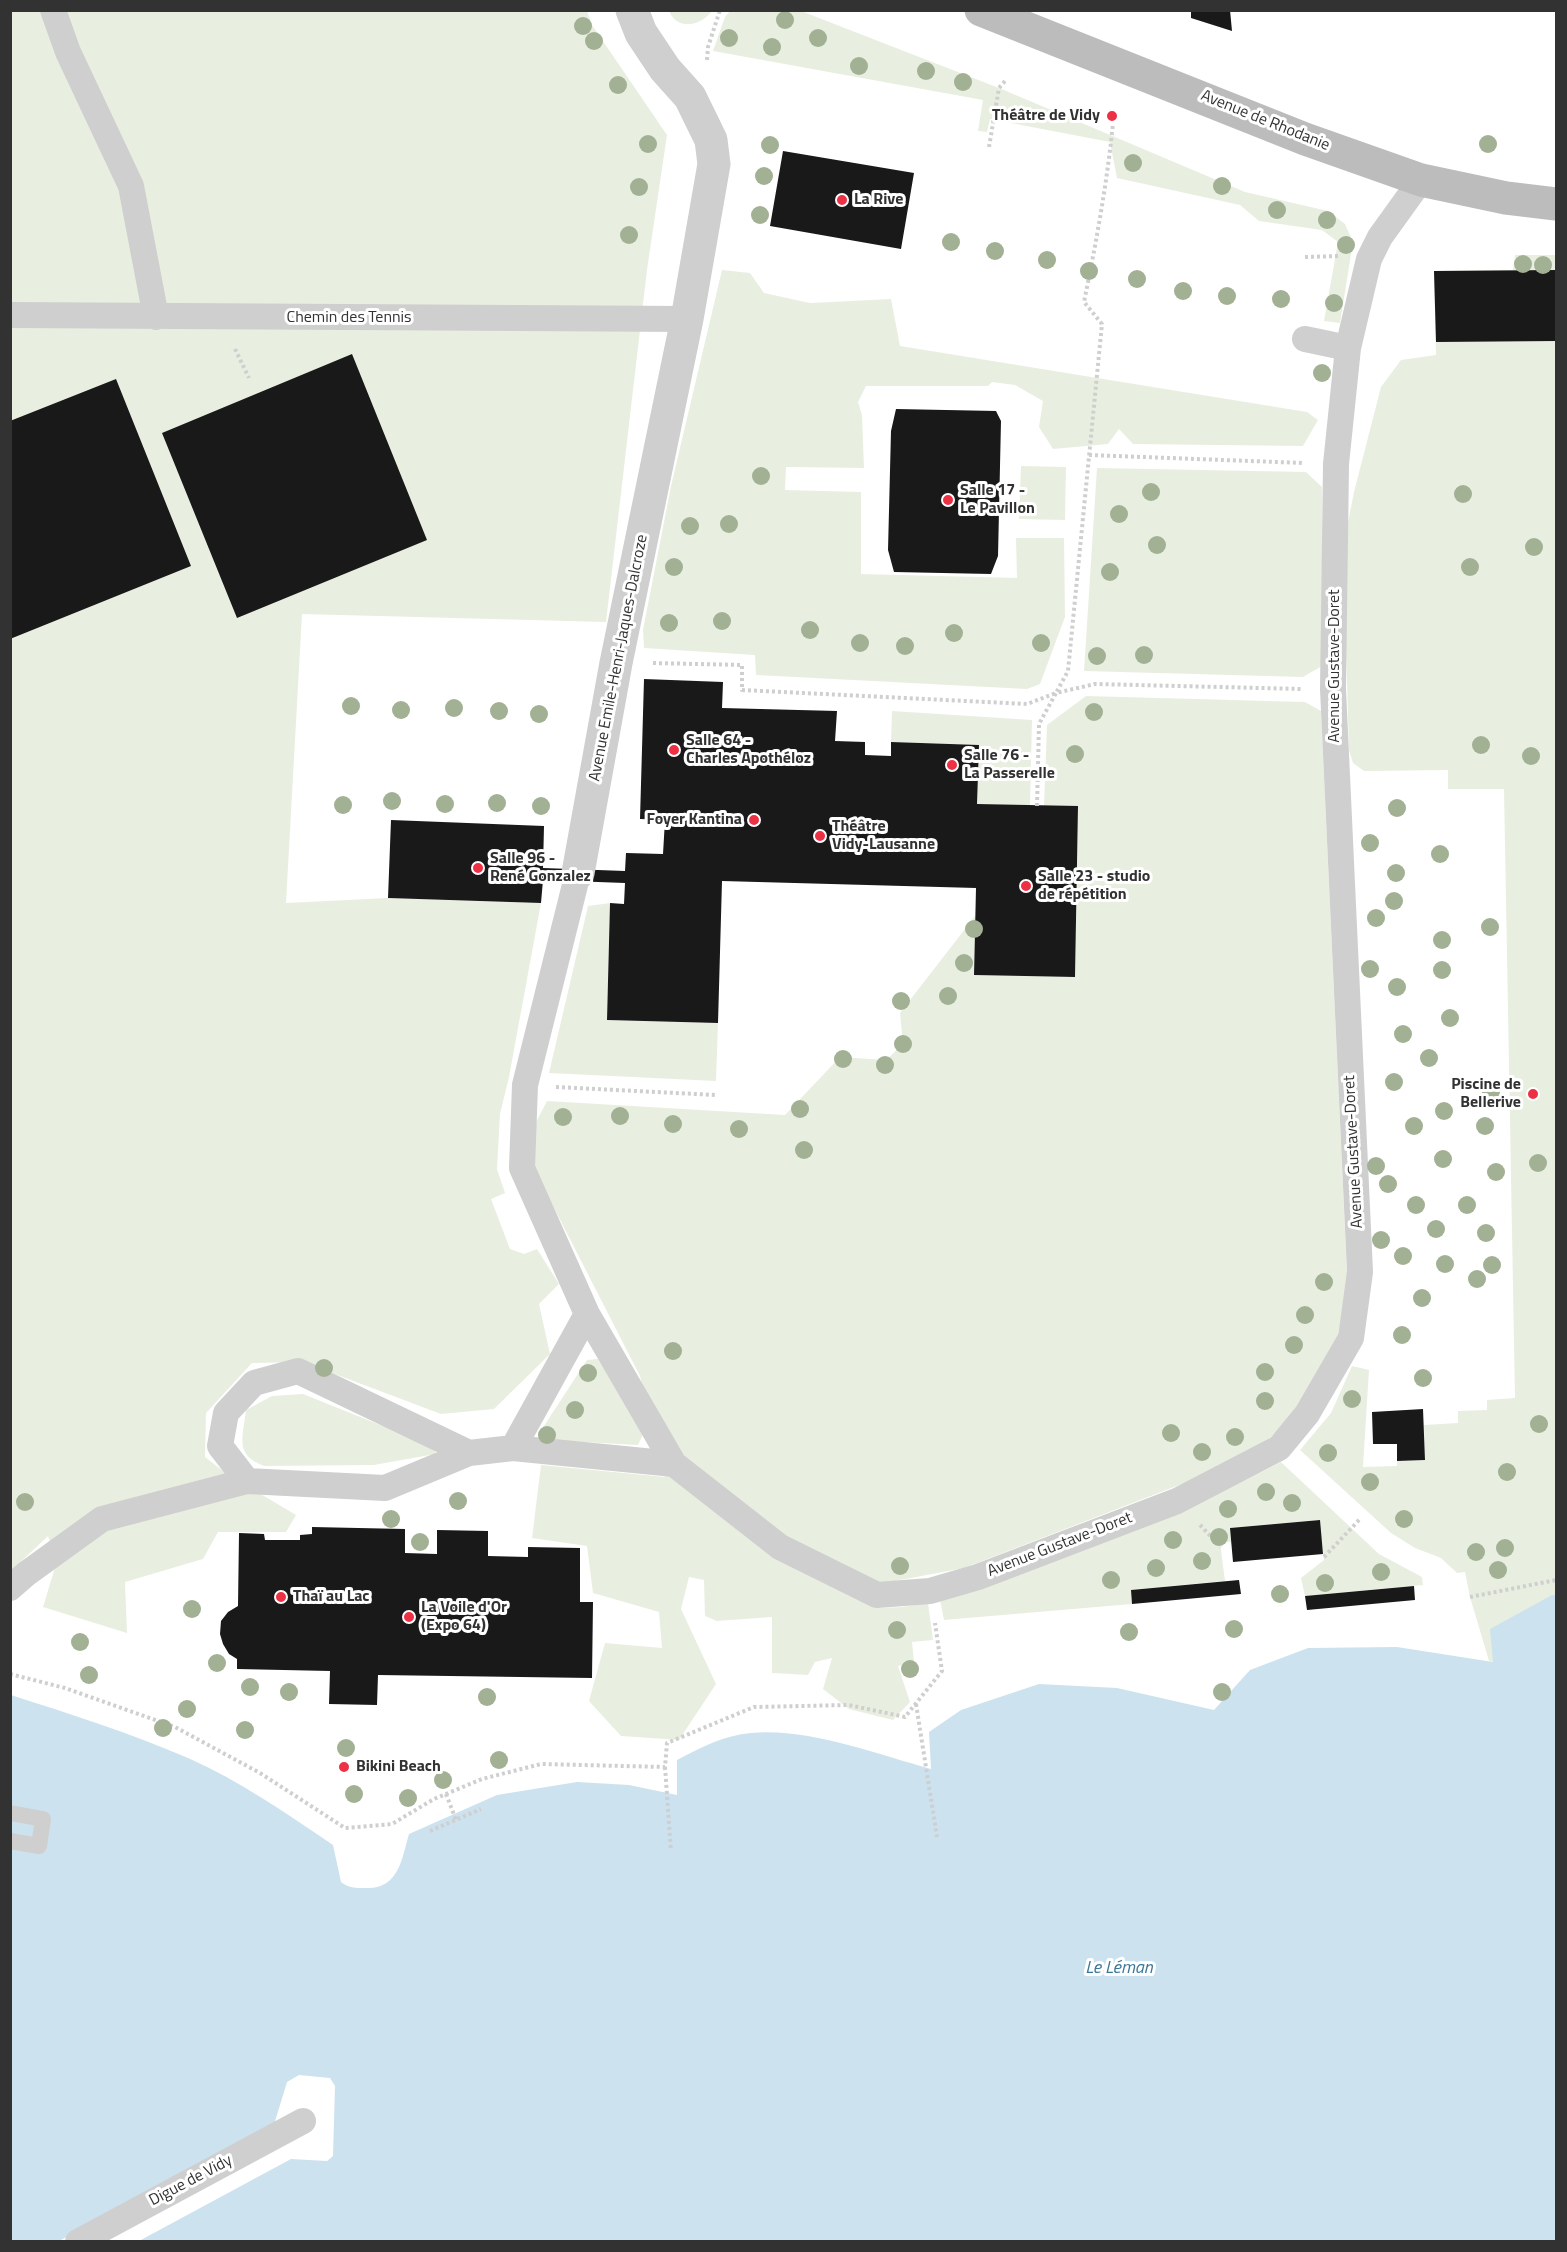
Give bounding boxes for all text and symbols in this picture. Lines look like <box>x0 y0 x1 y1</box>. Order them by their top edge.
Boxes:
street label: Avenue de Rhodanie <box>1198 86 1332 156</box>
place label: Théâtre de Vidy <box>992 106 1100 126</box>
marker: Théâtre de Vidy <box>1105 109 1119 123</box>
place label: La Rive <box>854 190 903 210</box>
marker: La Rive <box>835 193 849 207</box>
street label: Chemin des Tennis <box>286 308 412 328</box>
place label: Salle 17 - Le Pavillon <box>960 481 1035 519</box>
marker: Salle 17 - Le Pavillon <box>941 493 955 507</box>
street label: Avenue Emile-Henri-Jaques-Dalcroze <box>586 533 652 783</box>
street label: Avenue Gustave-Doret <box>1325 589 1345 743</box>
place label: Salle 64 - Charles Apothéloz <box>686 731 811 769</box>
marker: Salle 64 - Charles Apothéloz <box>667 743 681 757</box>
place label: Salle 76 - La Passerelle <box>964 746 1055 784</box>
marker: Salle 76 - La Passerelle <box>945 758 959 772</box>
place label: Foyer Kantina <box>646 810 742 830</box>
marker: Foyer Kantina <box>747 813 761 827</box>
place label: Théâtre Vidy-Lausanne <box>832 817 935 855</box>
marker: Théâtre Vidy-Lausanne <box>813 829 827 843</box>
place label: Salle 96 - René Gonzalez <box>490 849 591 887</box>
marker: Salle 96 - René Gonzalez <box>471 861 485 875</box>
place label: Salle 23 - studio de répétition <box>1038 867 1150 905</box>
marker: Salle 23 - studio de répétition <box>1019 879 1033 893</box>
street label: Avenue Gustave-Doret <box>1340 1075 1368 1229</box>
place label: Piscine de Bellerive <box>1451 1075 1521 1113</box>
marker: Piscine de Bellerive <box>1526 1087 1540 1101</box>
street label: Avenue Gustave-Doret <box>985 1509 1135 1581</box>
place label: Thaï au Lac <box>293 1587 369 1607</box>
marker: Thaï au Lac <box>274 1590 288 1604</box>
place label: La Voile d'Or (Expo 64) <box>421 1598 507 1636</box>
marker: La Voile d'Or (Expo 64) <box>402 1610 416 1624</box>
place label: Bikini Beach <box>356 1757 441 1777</box>
marker: Bikini Beach <box>337 1760 351 1774</box>
water label: Le Léman <box>1085 1958 1153 1980</box>
street label: Digue de Vidy <box>146 2151 236 2211</box>

